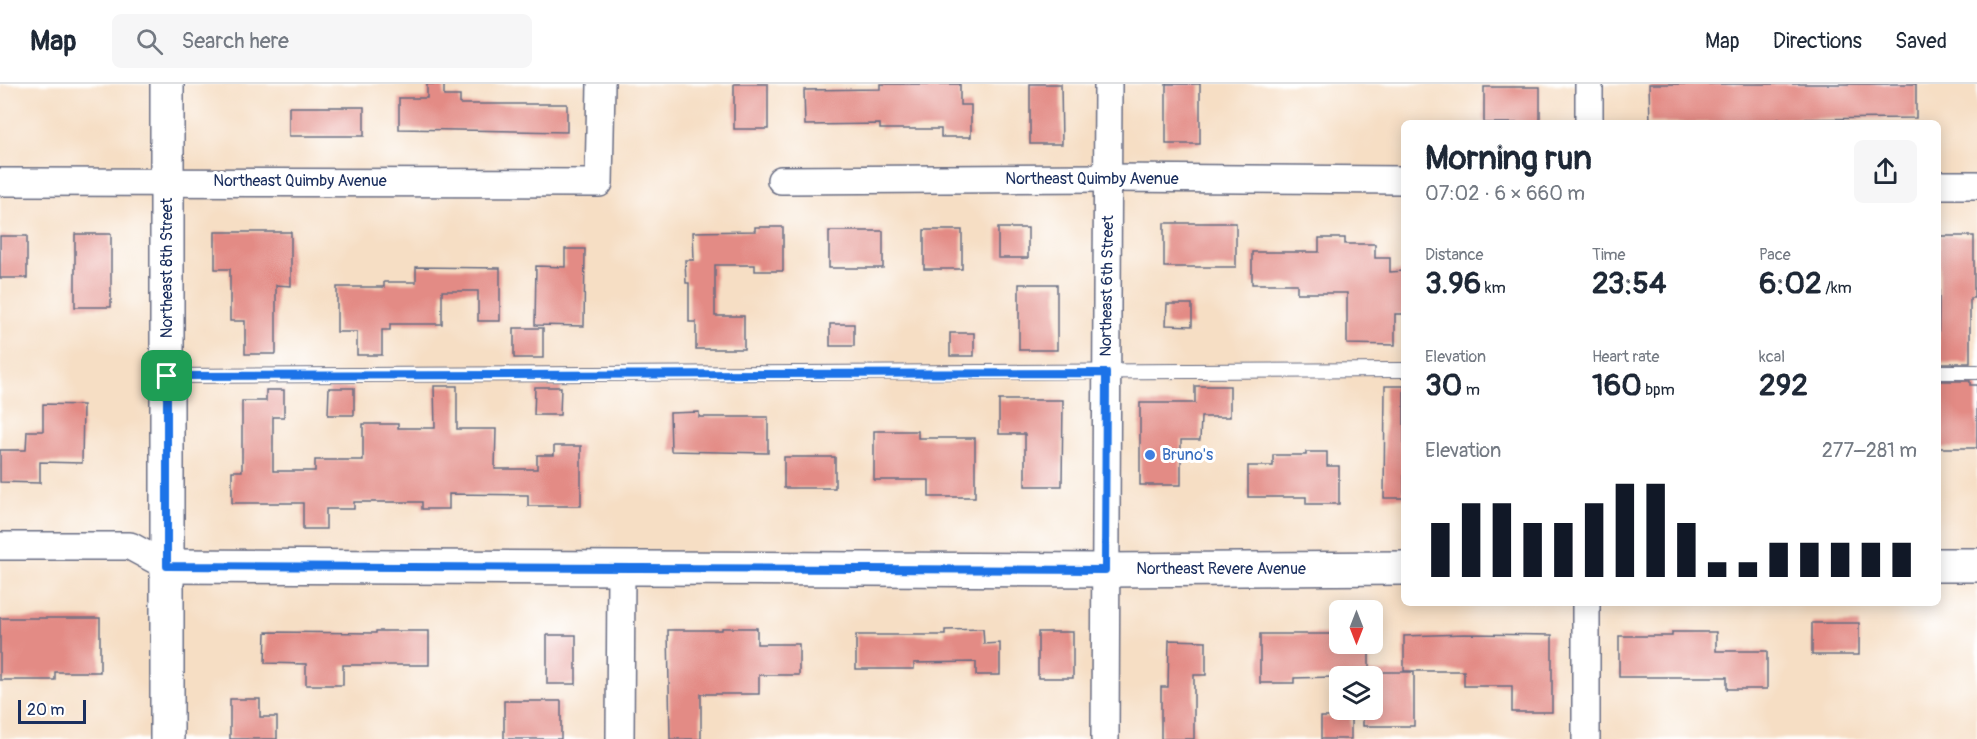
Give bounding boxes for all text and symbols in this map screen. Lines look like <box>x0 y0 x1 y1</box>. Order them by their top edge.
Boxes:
search box <box>112 14 532 68</box>
text: Map <box>30 24 76 59</box>
icon: search <box>133 25 166 58</box>
text: Search here <box>181 27 289 55</box>
text: Map <box>1705 28 1740 55</box>
text: Directions <box>1773 28 1862 55</box>
text: Saved <box>1895 28 1947 55</box>
text: Morning run <box>1425 138 1592 179</box>
button: share <box>1854 140 1917 203</box>
street label: Northeast Quimby Avenue <box>1005 169 1179 189</box>
street label: Northeast Quimby Avenue <box>213 171 387 191</box>
text: 07:02 · 6 × 660 m <box>1425 181 1585 206</box>
street label: Northeast 8th Street <box>157 197 177 338</box>
street label: Northeast 6th Street <box>1096 214 1118 357</box>
text: Distance <box>1425 245 1484 265</box>
text: Time <box>1592 245 1625 265</box>
text: Pace <box>1759 245 1791 265</box>
text: 3.96 <box>1425 265 1481 302</box>
text: 23:54 <box>1592 265 1666 302</box>
text: 6:02 <box>1759 265 1822 302</box>
text: km <box>1481 278 1506 298</box>
text: /km <box>1822 278 1852 298</box>
text: Elevation <box>1425 347 1486 367</box>
text: Heart rate <box>1592 347 1659 367</box>
text: kcal <box>1759 347 1785 367</box>
pin <box>141 350 192 401</box>
icon: arrive <box>150 359 183 392</box>
text: 30 <box>1425 367 1462 404</box>
text: 160 <box>1592 367 1642 404</box>
text: 292 <box>1759 367 1808 404</box>
text: m <box>1462 380 1480 400</box>
text: bpm <box>1642 380 1675 400</box>
text: Elevation <box>1425 438 1501 463</box>
text: 277–281 m <box>1822 438 1917 463</box>
place label: Bruno's <box>1162 445 1213 465</box>
marker: Bruno's <box>1143 448 1157 462</box>
street label: Northeast Revere Avenue <box>1136 559 1306 579</box>
north arrow <box>1329 600 1383 654</box>
map controls <box>1329 600 1383 720</box>
button: layers <box>1329 666 1383 720</box>
scale bar <box>18 697 86 724</box>
text: 20 m <box>27 700 65 720</box>

